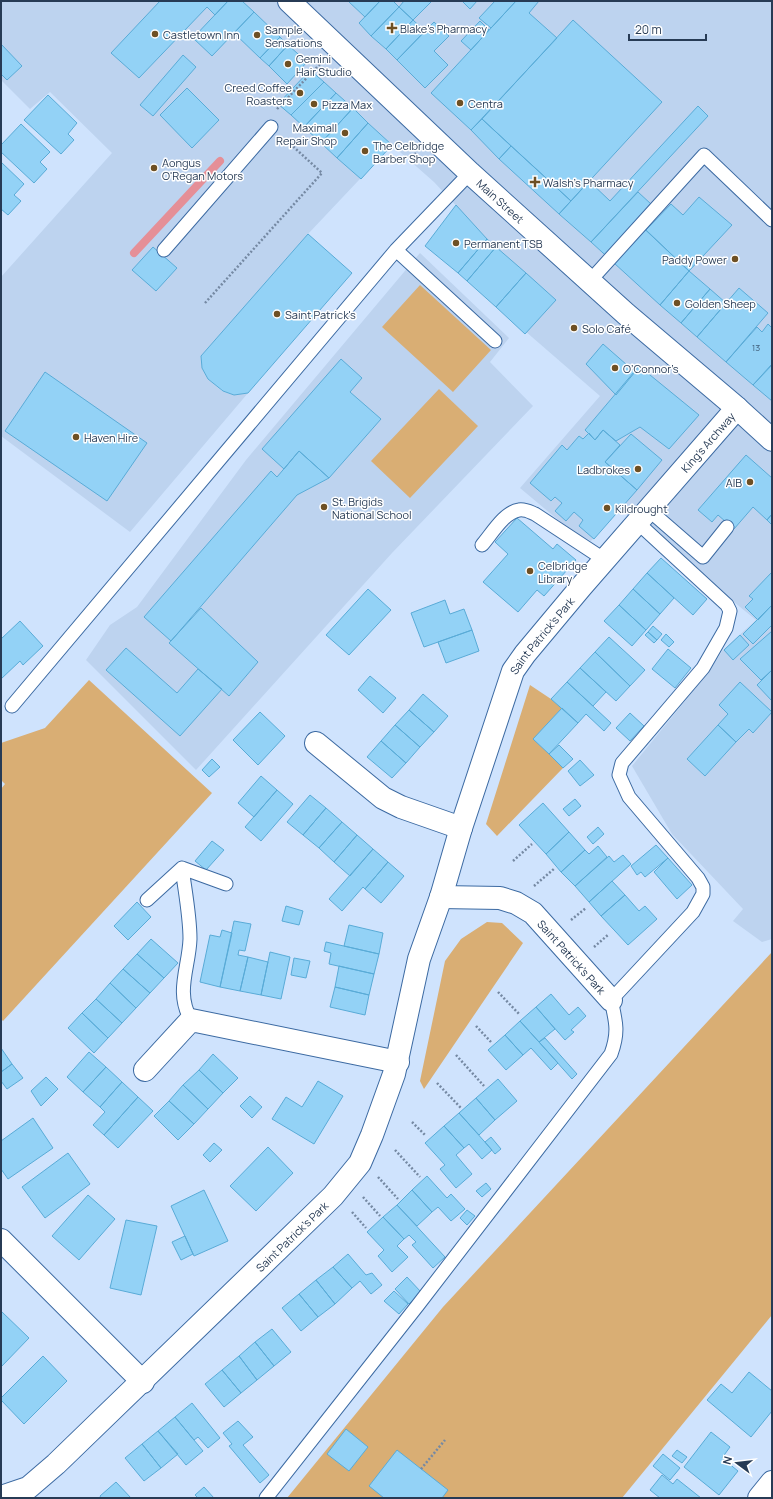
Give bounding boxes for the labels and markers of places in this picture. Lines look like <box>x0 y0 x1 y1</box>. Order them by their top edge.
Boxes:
place label: Blake's Pharmacy <box>400 21 487 36</box>
place label: Sample Sensations <box>265 22 322 50</box>
marker: Blake's Pharmacy <box>387 23 397 33</box>
place label: Castletown Inn <box>163 27 239 42</box>
marker: Castletown Inn <box>150 29 160 39</box>
marker: Sample Sensations <box>252 30 262 40</box>
place label: Gemini Hair Studio <box>296 51 352 79</box>
marker: Gemini Hair Studio <box>283 59 293 69</box>
place label: Creed Coffee Roasters <box>224 80 293 108</box>
marker: Creed Coffee Roasters <box>295 88 305 98</box>
place label: Centra <box>468 96 503 111</box>
place label: Pizza Max <box>322 97 372 112</box>
marker: Centra <box>455 98 465 108</box>
marker: Pizza Max <box>309 99 319 109</box>
place label: Maximall Repair Shop <box>276 120 337 148</box>
marker: Maximall Repair Shop <box>340 128 350 138</box>
place label: The Celbridge Barber Shop <box>373 138 445 166</box>
marker: The Celbridge Barber Shop <box>360 146 370 156</box>
place label: Aongus O'Regan Motors <box>162 155 243 183</box>
marker: Aongus O'Regan Motors <box>149 163 159 173</box>
place label: Walsh's Pharmacy <box>543 175 634 190</box>
marker: Walsh's Pharmacy <box>530 177 540 187</box>
place label: Permanent TSB <box>464 236 543 251</box>
marker: Permanent TSB <box>451 238 461 248</box>
place label: Paddy Power <box>662 252 727 267</box>
marker: Paddy Power <box>730 254 740 264</box>
place label: Golden Sheep <box>685 296 756 311</box>
marker: Golden Sheep <box>672 298 682 308</box>
place label: Saint Patrick's <box>285 307 356 322</box>
marker: Saint Patrick's <box>272 309 282 319</box>
place label: Solo Café <box>582 321 631 336</box>
marker: Solo Café <box>569 323 579 333</box>
place label: O’Connor’s <box>623 361 679 376</box>
marker: O’Connor’s <box>610 363 620 373</box>
place label: Haven Hire <box>84 430 139 445</box>
marker: Haven Hire <box>71 432 81 442</box>
place label: Ladbrokes <box>577 462 630 477</box>
marker: Ladbrokes <box>633 464 643 474</box>
place label: AIB <box>726 475 742 490</box>
marker: AIB <box>745 477 755 487</box>
place label: St. Brigids National School <box>332 494 412 522</box>
place label: Kildrought <box>615 501 668 516</box>
marker: St. Brigids National School <box>319 502 329 512</box>
marker: Kildrought <box>602 503 612 513</box>
place label: Celbridge Library <box>538 558 588 586</box>
marker: Celbridge Library <box>525 566 535 576</box>

